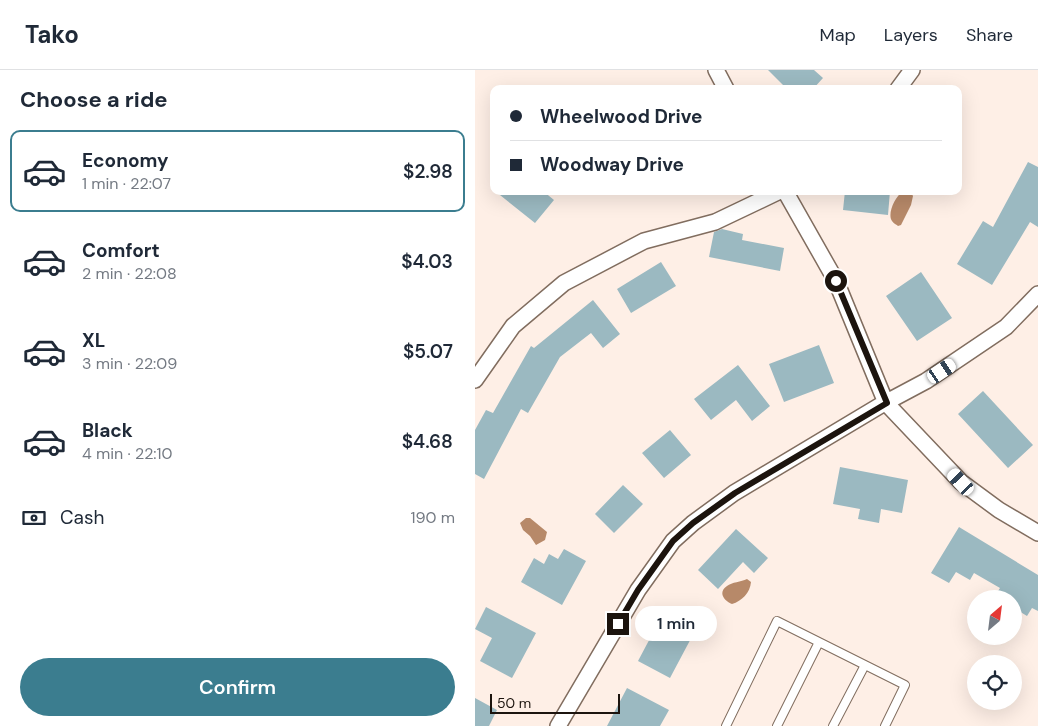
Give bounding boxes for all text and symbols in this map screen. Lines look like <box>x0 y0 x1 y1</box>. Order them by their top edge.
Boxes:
text: Tako <box>25 19 79 50</box>
text: Map <box>820 23 856 47</box>
text: Layers <box>884 23 938 47</box>
text: Share <box>966 23 1013 47</box>
text: Choose a ride <box>20 85 168 114</box>
text: Wheelwood Drive <box>540 104 703 129</box>
text: Economy <box>82 148 169 173</box>
icon: car <box>22 149 67 194</box>
text: Woodway Drive <box>540 152 684 177</box>
text: $2.98 <box>403 159 453 184</box>
text: 1 min · 22:07 <box>82 173 171 194</box>
text: Comfort <box>82 238 160 263</box>
icon: car <box>22 239 67 284</box>
text: $4.03 <box>401 249 453 274</box>
text: 2 min · 22:08 <box>82 263 177 284</box>
route start <box>825 270 847 292</box>
text: XL <box>82 328 105 353</box>
icon: car <box>22 329 67 374</box>
text: $5.07 <box>403 339 453 364</box>
text: 3 min · 22:09 <box>82 353 177 374</box>
car <box>925 356 958 386</box>
text: Black <box>82 418 133 443</box>
icon: car <box>22 419 67 464</box>
text: $4.68 <box>402 429 453 454</box>
text: 4 min · 22:10 <box>82 443 173 464</box>
car <box>945 466 976 498</box>
icon: cash <box>20 504 48 532</box>
text: Cash <box>60 505 104 530</box>
text: 190 m <box>411 507 455 528</box>
north arrow <box>967 590 1023 645</box>
map controls <box>967 590 1022 710</box>
callout: 1 min <box>635 606 718 642</box>
route end <box>607 613 629 635</box>
text: 1 min <box>657 613 695 634</box>
button: locate <box>967 655 1022 710</box>
button: Confirm <box>20 658 455 716</box>
scale bar <box>490 691 620 714</box>
text: 50 m <box>497 694 531 712</box>

